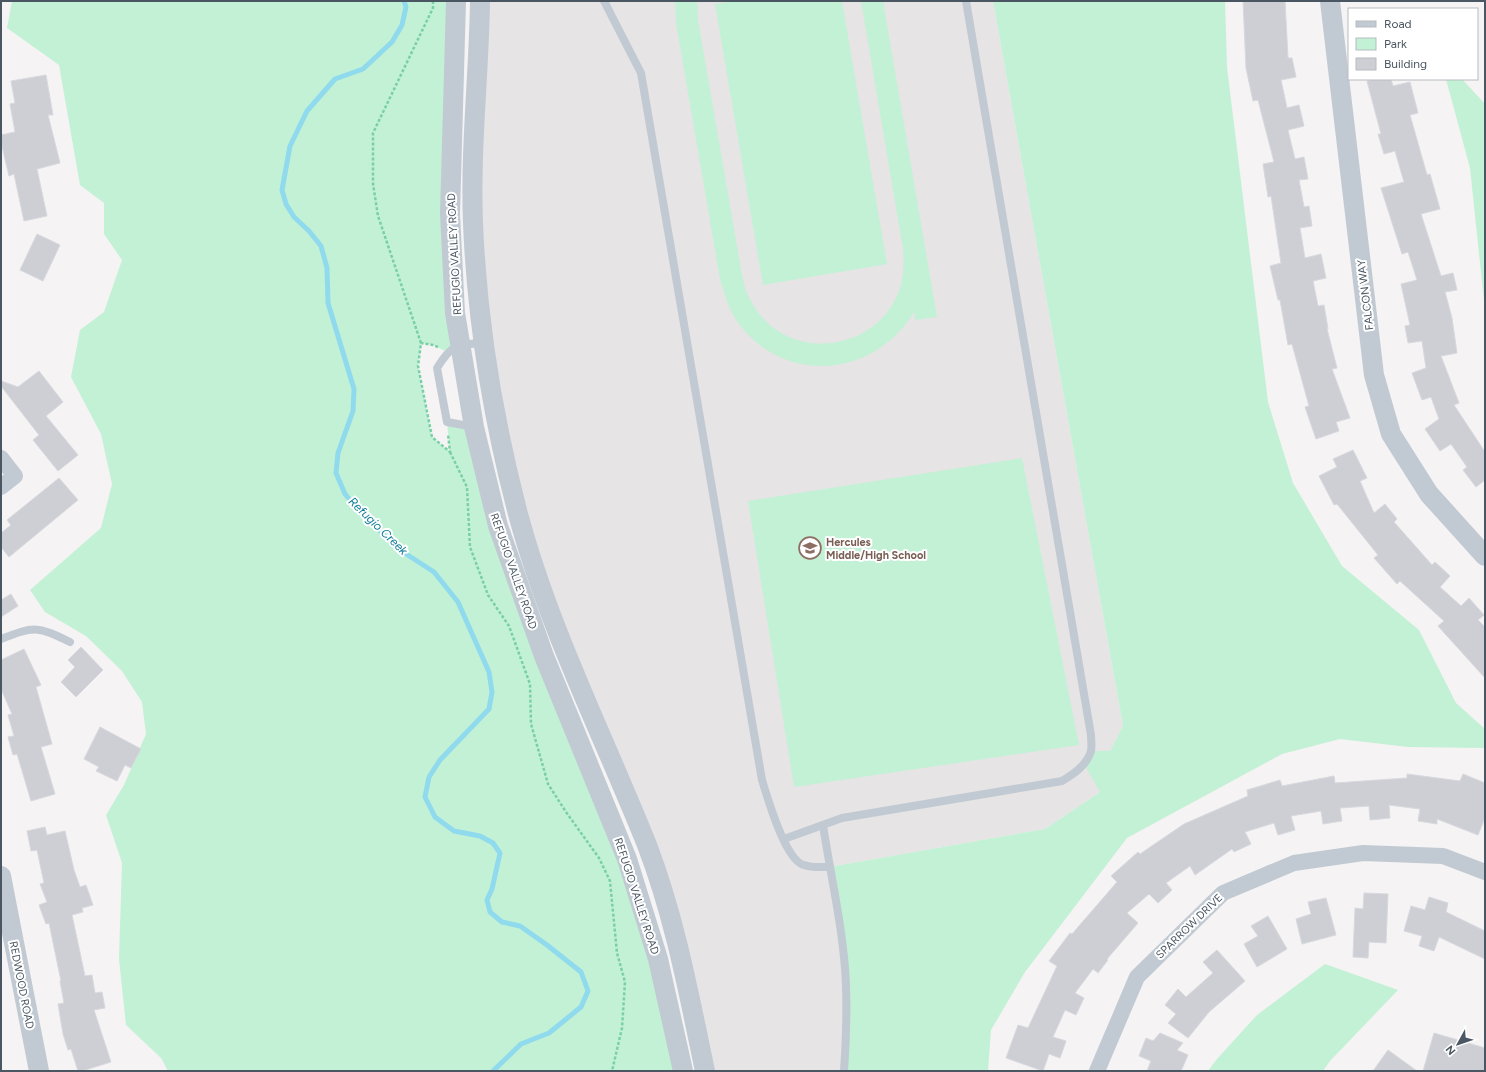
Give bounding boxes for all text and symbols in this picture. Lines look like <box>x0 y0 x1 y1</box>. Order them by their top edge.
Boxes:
legend <box>1348 8 1478 80</box>
text: Road <box>1384 17 1412 31</box>
text: Park <box>1384 37 1407 51</box>
text: Building <box>1384 57 1427 71</box>
street label: REFUGIO VALLEY ROAD <box>445 192 464 315</box>
street label: FALCON WAY <box>1355 259 1376 331</box>
water label: Refugio Creek <box>346 494 411 558</box>
street label: REFUGIO VALLEY ROAD <box>488 511 540 631</box>
school or university icon: Hercules Middle/High School <box>797 535 823 561</box>
place label: Hercules Middle/High School <box>826 536 926 562</box>
street label: REFUGIO VALLEY ROAD <box>612 836 662 957</box>
street label: SPARROW DRIVE <box>1153 891 1225 961</box>
street label: REDWOOD ROAD <box>7 940 36 1031</box>
north arrow <box>1438 1024 1478 1064</box>
text: N <box>1443 1043 1458 1058</box>

